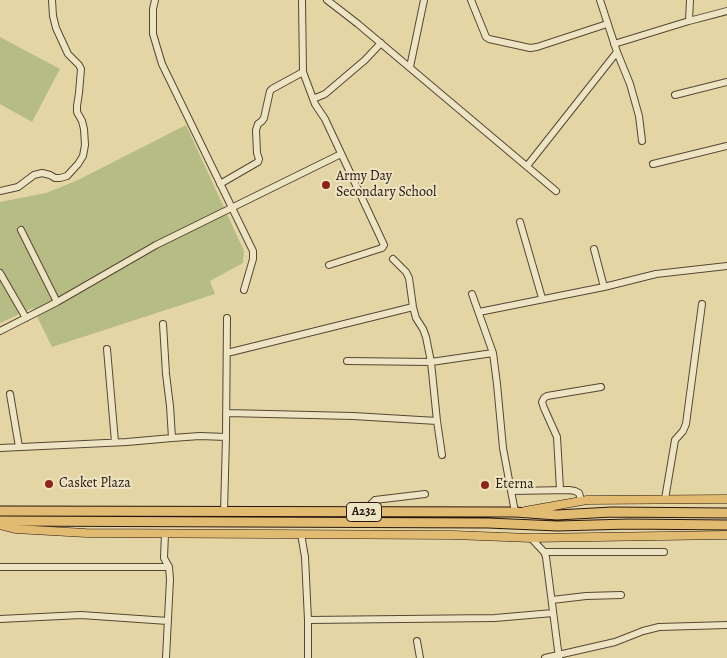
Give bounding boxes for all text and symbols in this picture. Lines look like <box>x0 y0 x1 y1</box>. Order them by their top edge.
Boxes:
place label: Army Day Secondary School <box>336 169 436 202</box>
marker: Army Day Secondary School <box>320 179 332 191</box>
place label: Casket Plaza <box>59 476 131 492</box>
place label: Eterna <box>495 477 534 493</box>
marker: Casket Plaza <box>43 478 55 490</box>
marker: Eterna <box>479 479 491 491</box>
road number: A232 <box>346 502 382 522</box>

